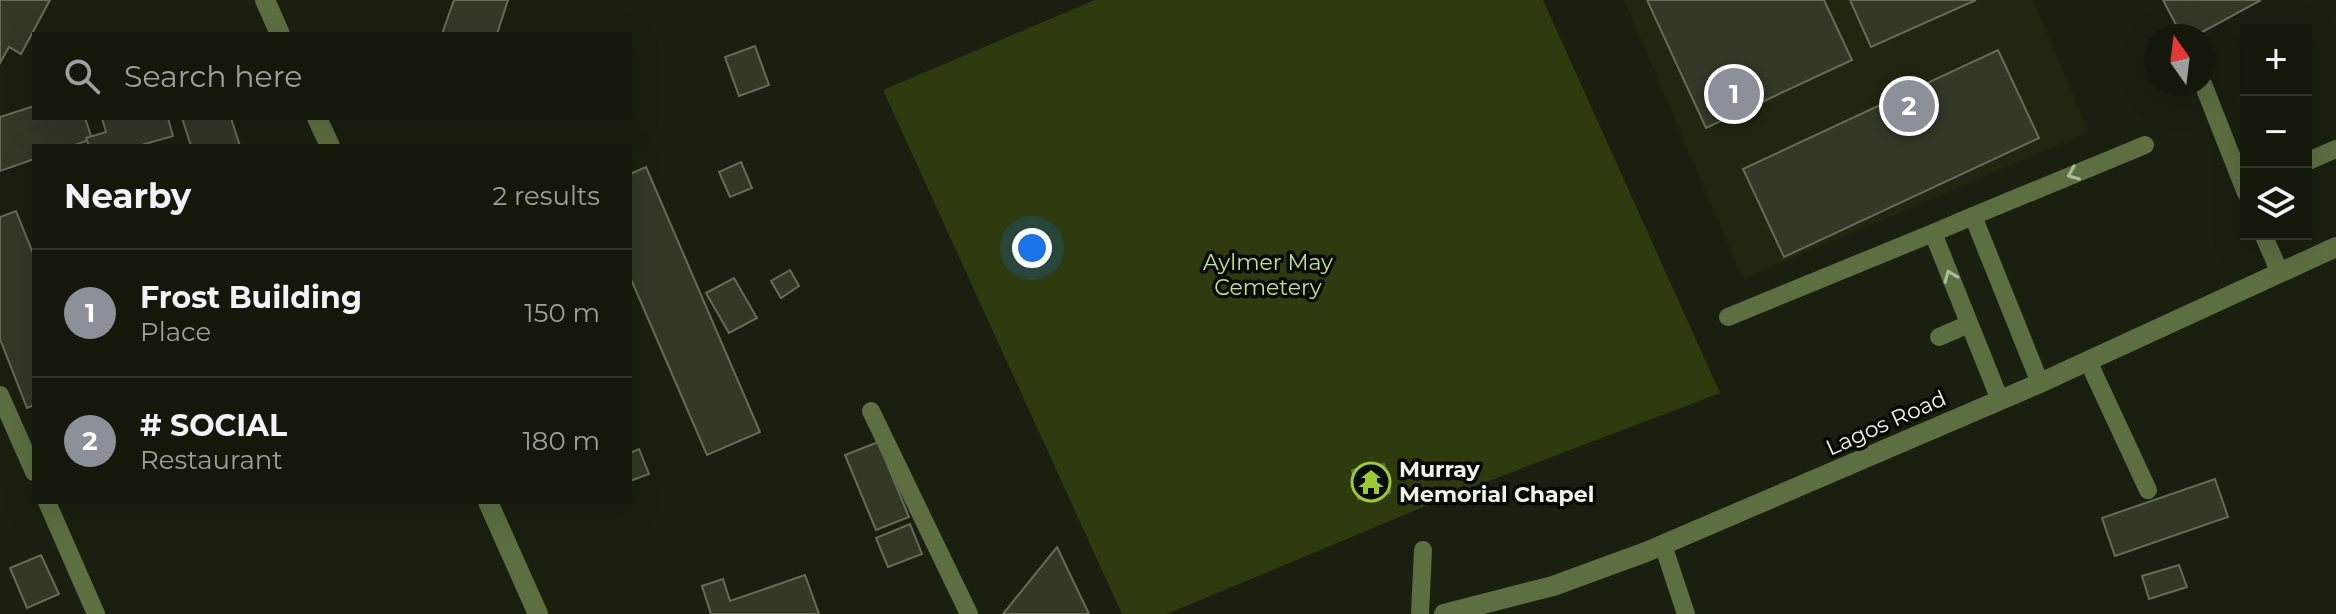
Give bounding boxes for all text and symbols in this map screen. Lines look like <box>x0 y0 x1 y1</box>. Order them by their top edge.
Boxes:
north arrow <box>2144 24 2216 96</box>
map controls <box>2240 24 2312 240</box>
button: + <box>2240 24 2312 96</box>
search box <box>32 32 632 120</box>
icon: search <box>60 54 104 98</box>
text: Search here <box>124 58 302 95</box>
pin: 1 <box>1708 64 1760 124</box>
pin: 2 <box>1883 76 1935 136</box>
button: − <box>2240 96 2312 168</box>
one-way arrow <box>2067 165 2081 181</box>
button: layers <box>2240 168 2312 240</box>
text: Nearby <box>64 175 191 217</box>
text: 2 results <box>492 180 600 212</box>
your location <box>1012 228 1052 268</box>
park label: Aylmer May Cemetery <box>1203 249 1333 301</box>
one-way arrow <box>1943 270 1960 284</box>
text: Frost Building <box>140 279 362 316</box>
text: 1 <box>85 297 95 329</box>
text: 150 m <box>524 297 600 329</box>
text: Place <box>140 316 211 348</box>
street label: Lagos Road <box>1822 384 1950 462</box>
text: # SOCIAL <box>140 407 287 444</box>
text: 2 <box>82 425 98 457</box>
text: 180 m <box>522 425 600 457</box>
text: Restaurant <box>140 444 283 476</box>
place label: Murray Memorial Chapel <box>1399 456 1594 508</box>
temple icon: Murray Memorial Chapel <box>1350 461 1392 503</box>

